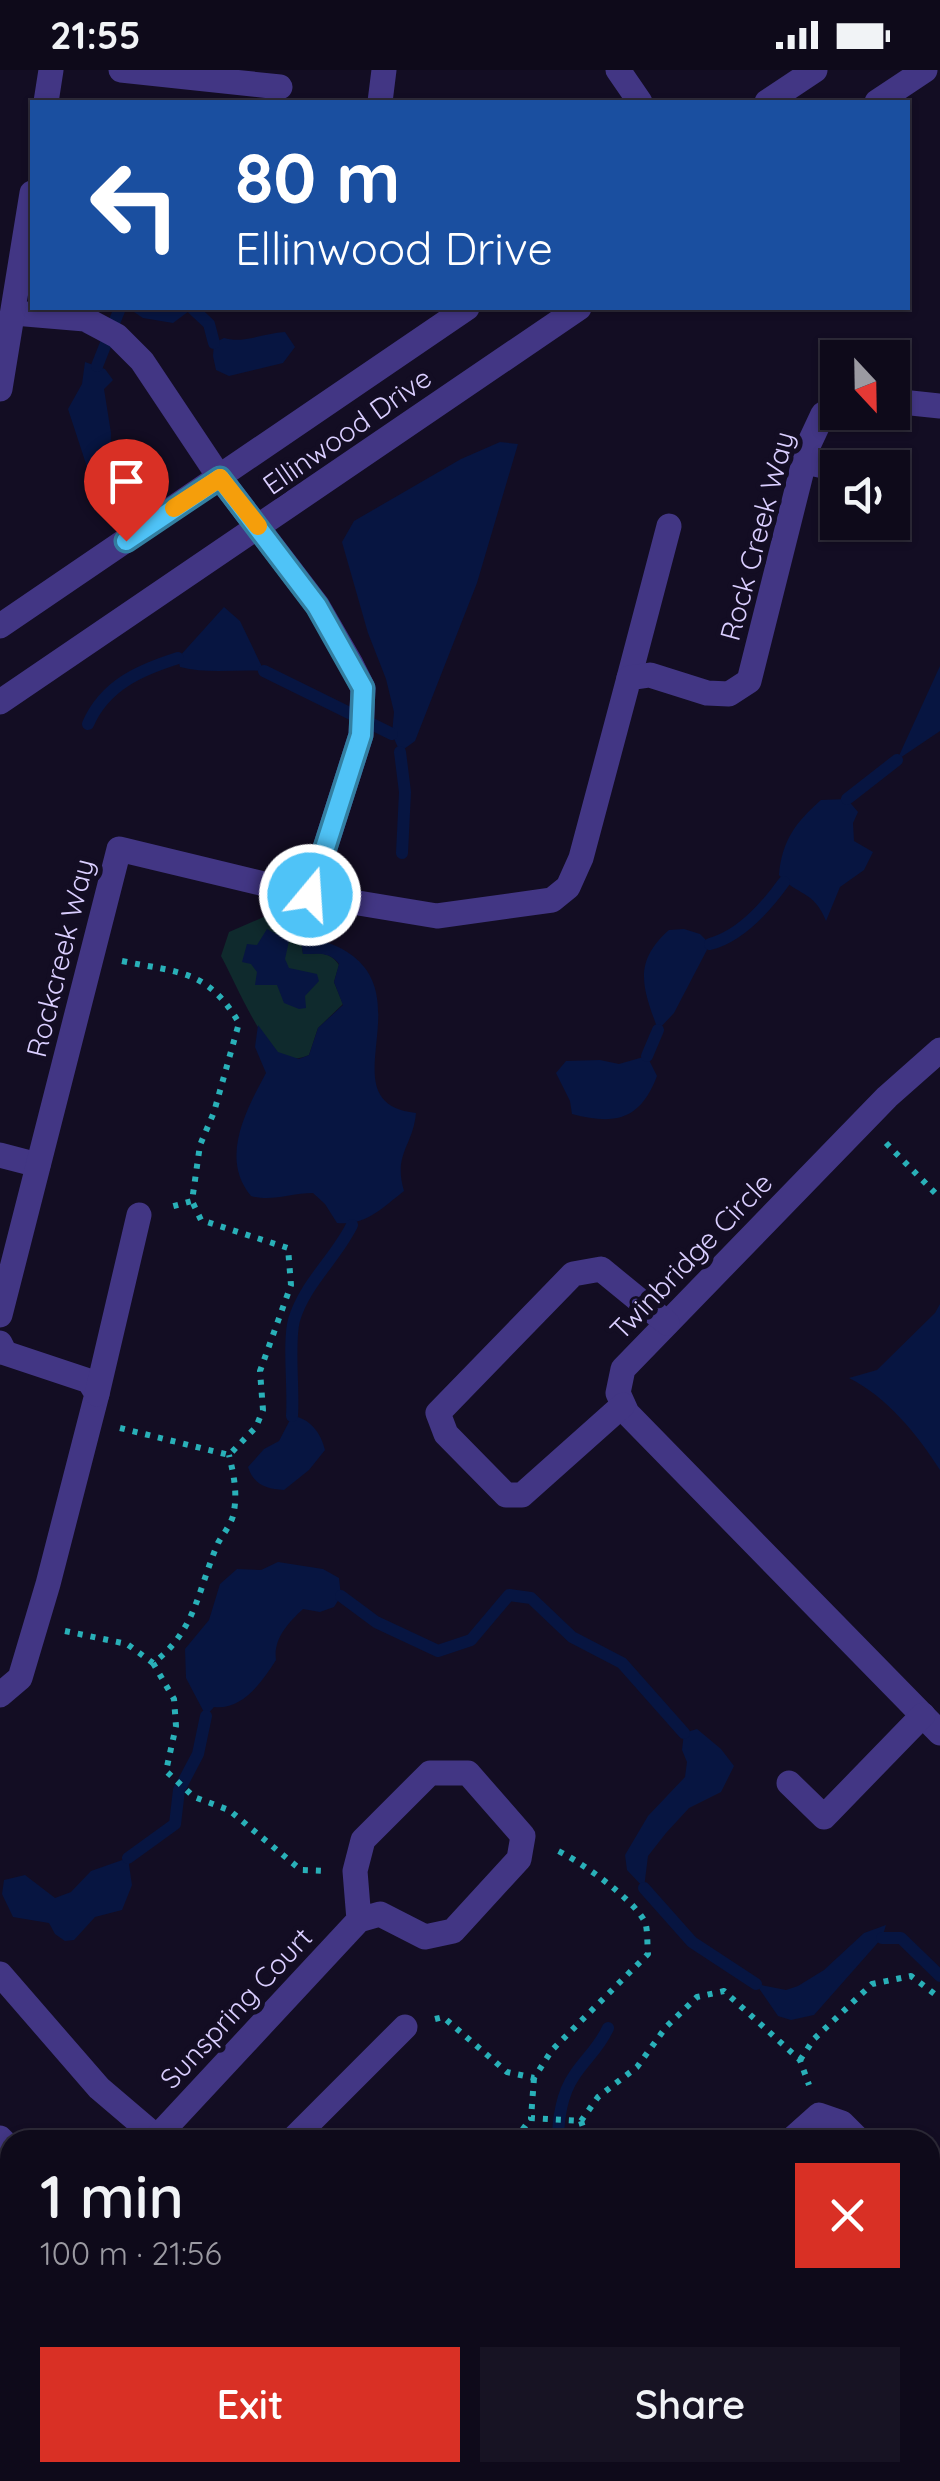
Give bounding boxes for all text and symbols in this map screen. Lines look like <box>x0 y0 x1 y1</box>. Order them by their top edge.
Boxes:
text: 21:55 <box>50 11 141 59</box>
text: 80 m <box>235 133 400 221</box>
icon: left <box>70 140 200 270</box>
text: Ellinwood Drive <box>235 220 553 276</box>
north arrow <box>820 340 910 430</box>
map controls <box>820 340 910 540</box>
street label: Ellinwood Drive <box>256 360 438 502</box>
street label: Rock Creek Way <box>712 427 801 644</box>
pin <box>84 439 169 542</box>
button: sound <box>820 450 910 540</box>
icon: arrive <box>99 454 154 509</box>
position arrow <box>258 843 362 947</box>
street label: Rockcreek Way <box>18 855 101 1061</box>
street label: Twinbridge Circle <box>602 1165 779 1347</box>
street label: Sunspring Court <box>152 1920 319 2095</box>
text: 1 min <box>40 2158 184 2233</box>
button: close <box>795 2163 900 2268</box>
text: 100 m · 21:56 <box>40 2233 222 2273</box>
button: Exit <box>40 2347 460 2462</box>
button: Share <box>480 2347 900 2462</box>

